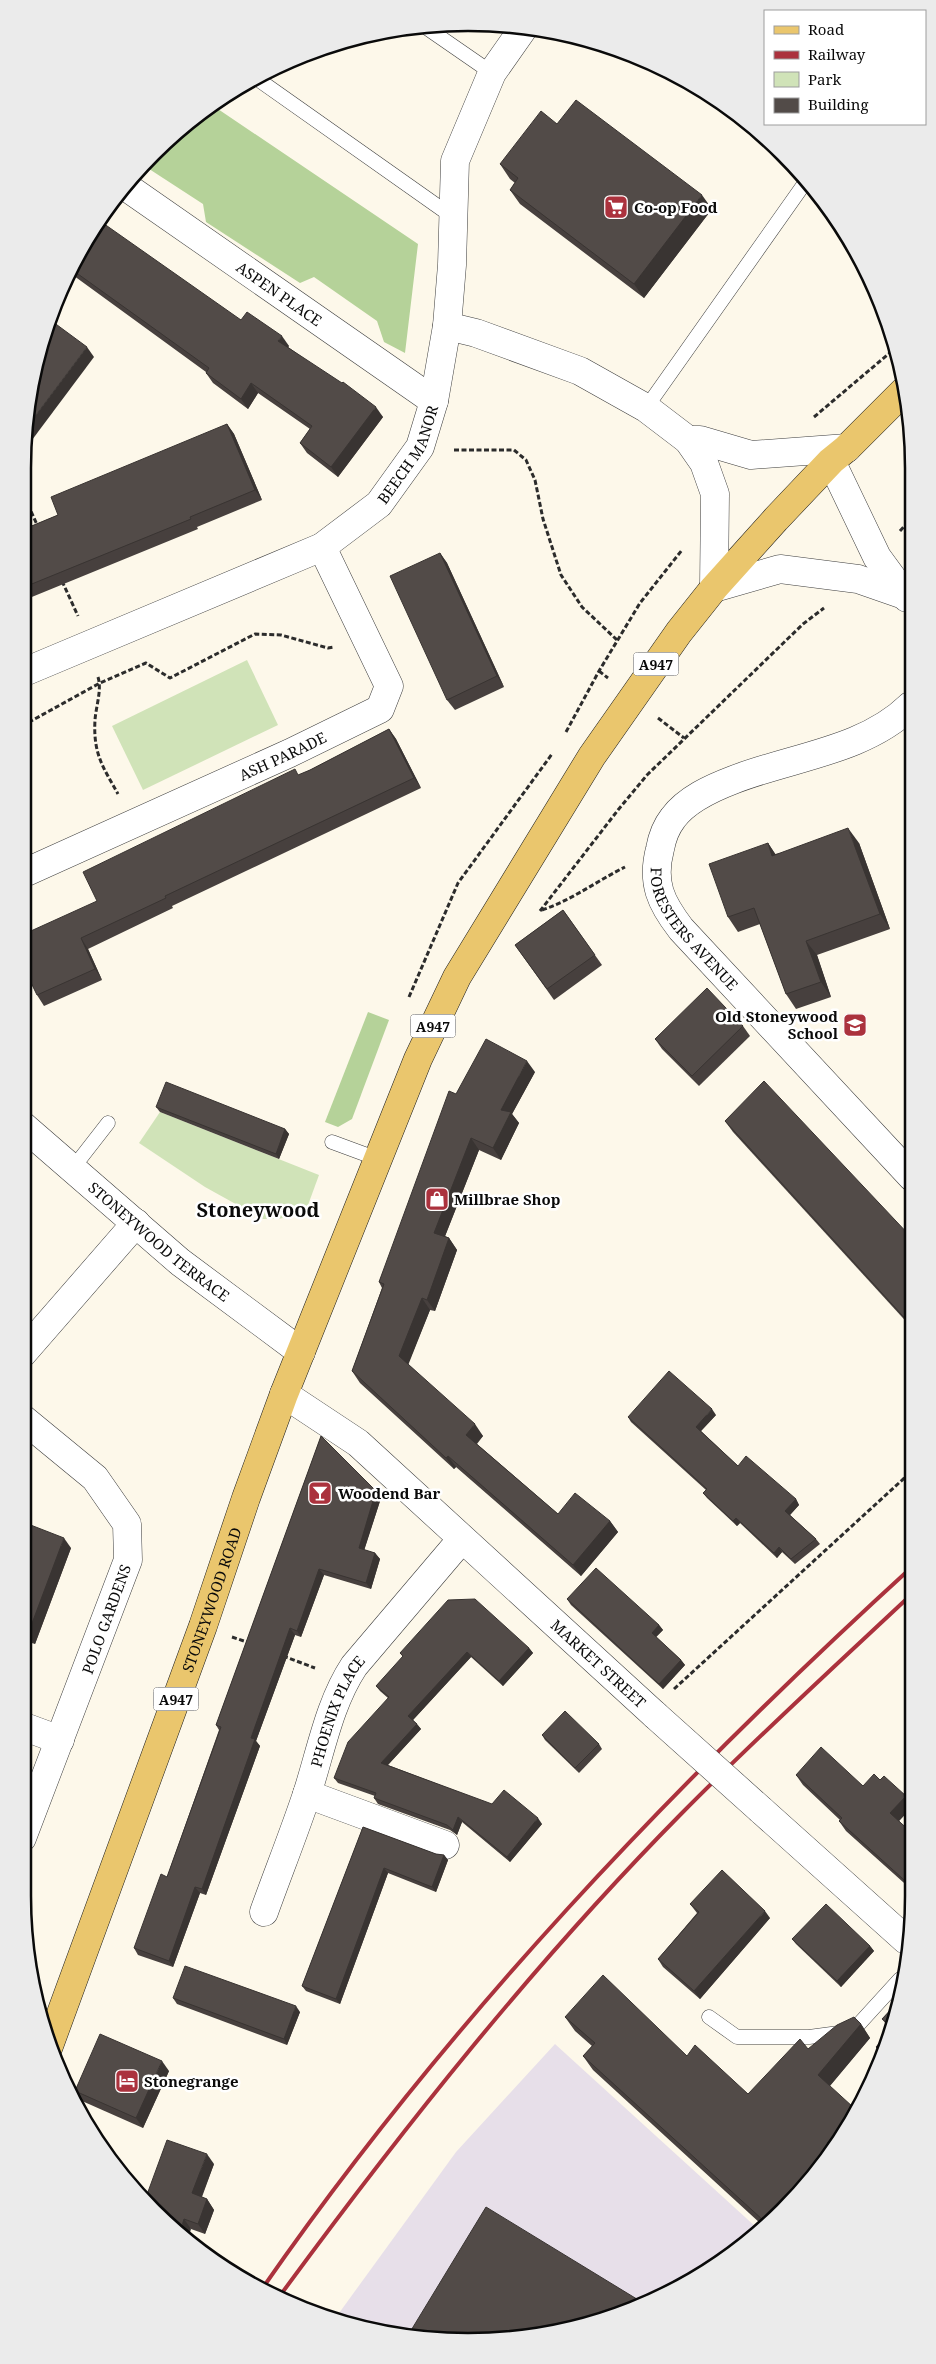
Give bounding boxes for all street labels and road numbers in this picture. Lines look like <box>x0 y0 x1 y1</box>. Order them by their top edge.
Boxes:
street label: ASPEN PLACE <box>233 257 326 330</box>
street label: BEECH MANOR <box>373 402 442 507</box>
road number: A947 <box>634 652 678 676</box>
street label: ASH PARADE <box>236 727 329 785</box>
street label: FORESTERS AVENUE <box>647 867 743 994</box>
road number: A947 <box>410 1014 456 1038</box>
street label: STONEYWOOD TERRACE <box>84 1177 234 1306</box>
street label: STONEYWOOD ROAD <box>177 1524 246 1675</box>
street label: POLO GARDENS <box>77 1561 135 1677</box>
street label: MARKET STREET <box>547 1615 650 1712</box>
street label: PHOENIX PLACE <box>306 1651 369 1769</box>
road number: A947 <box>154 1688 198 1710</box>

